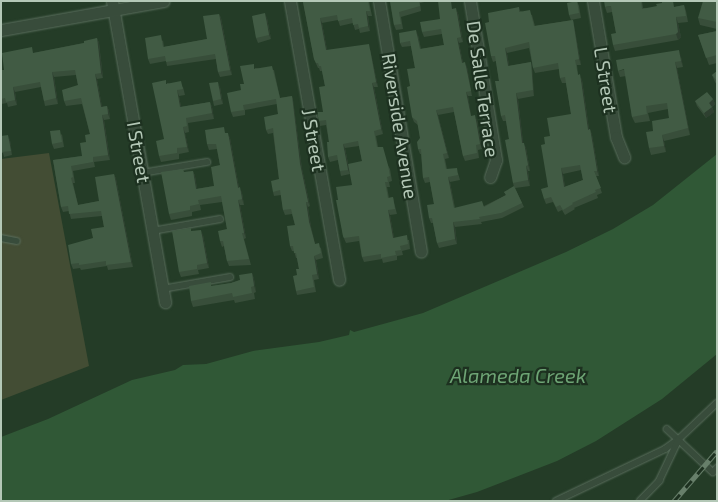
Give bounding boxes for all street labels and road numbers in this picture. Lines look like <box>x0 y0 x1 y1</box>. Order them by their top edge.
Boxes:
street label: De Salle Terrace <box>462 19 504 159</box>
street label: L Street <box>590 45 622 115</box>
street label: Riverside Avenue <box>377 51 423 201</box>
street label: J Street <box>297 107 331 173</box>
street label: I Street <box>122 119 156 185</box>

